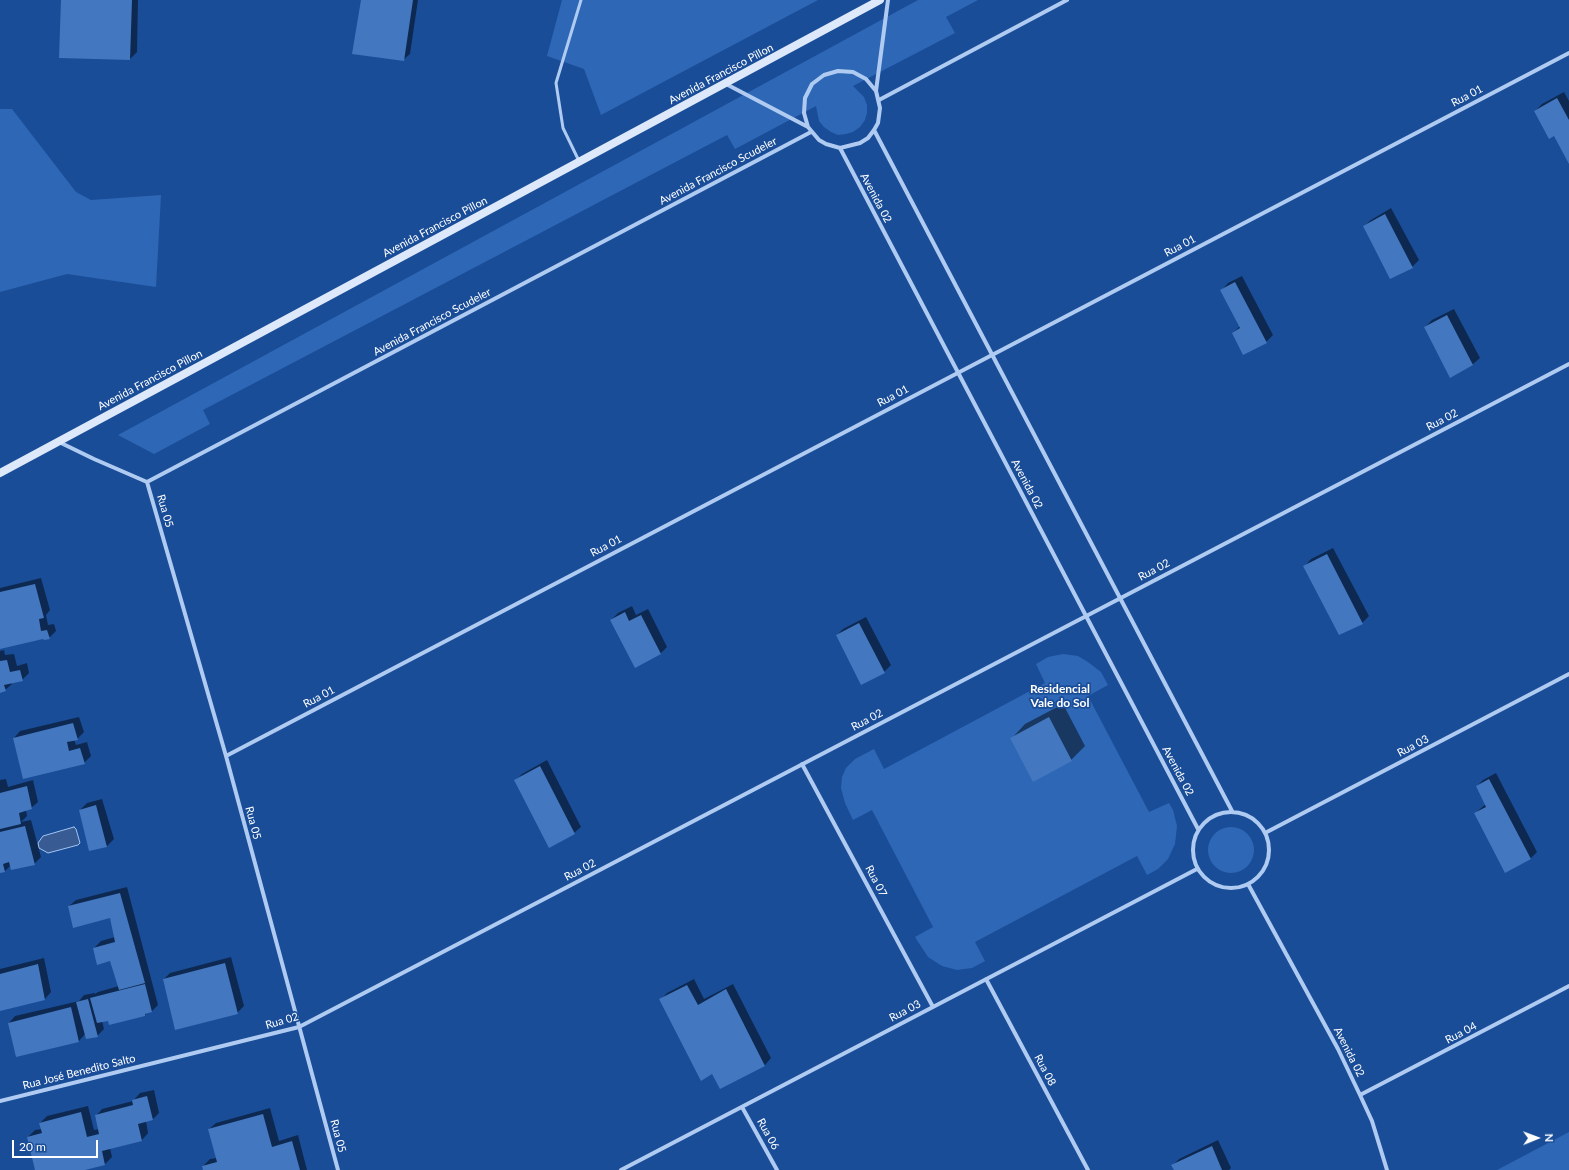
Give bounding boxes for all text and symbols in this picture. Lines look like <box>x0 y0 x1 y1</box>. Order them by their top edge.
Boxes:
street label: Avenida Francisco Pillon <box>666 41 776 107</box>
street label: Rua 01 <box>1449 82 1485 110</box>
street label: Avenida Francisco Scudeler <box>657 134 779 208</box>
street label: Avenida 02 <box>857 171 895 225</box>
street label: Avenida Francisco Pillon <box>380 194 490 260</box>
street label: Rua 01 <box>1162 232 1198 260</box>
street label: Avenida Francisco Scudeler <box>371 285 493 359</box>
street label: Avenida Francisco Pillon <box>95 347 205 413</box>
street label: Rua 01 <box>875 382 911 410</box>
street label: Rua 02 <box>1424 406 1460 434</box>
street label: Avenida 02 <box>1008 457 1046 511</box>
street label: Rua 05 <box>154 493 176 529</box>
street label: Rua 01 <box>588 532 624 560</box>
street label: Rua 02 <box>1136 556 1172 584</box>
district label: Residencial Vale do Sol <box>1030 682 1090 710</box>
street label: Rua 01 <box>301 683 337 711</box>
street label: Rua 02 <box>849 706 885 734</box>
street label: Rua 03 <box>1395 732 1431 760</box>
street label: Avenida 02 <box>1159 744 1197 798</box>
street label: Rua 05 <box>242 805 264 841</box>
street label: Rua 02 <box>562 856 598 884</box>
street label: Rua 07 <box>862 863 890 899</box>
street label: Rua 03 <box>887 997 923 1025</box>
street label: Rua 02 <box>264 1010 300 1032</box>
street label: Rua 04 <box>1443 1019 1479 1047</box>
street label: Avenida 02 <box>1331 1025 1367 1079</box>
street label: Rua José Benedito Salto <box>21 1052 137 1092</box>
street label: Rua 08 <box>1031 1052 1059 1088</box>
street label: Rua 06 <box>754 1116 782 1152</box>
street label: Rua 05 <box>327 1118 349 1154</box>
north arrow <box>1517 1118 1557 1158</box>
scale bar <box>14 1132 100 1158</box>
text: N <box>1543 1133 1556 1142</box>
text: 20 m <box>19 1139 46 1154</box>

